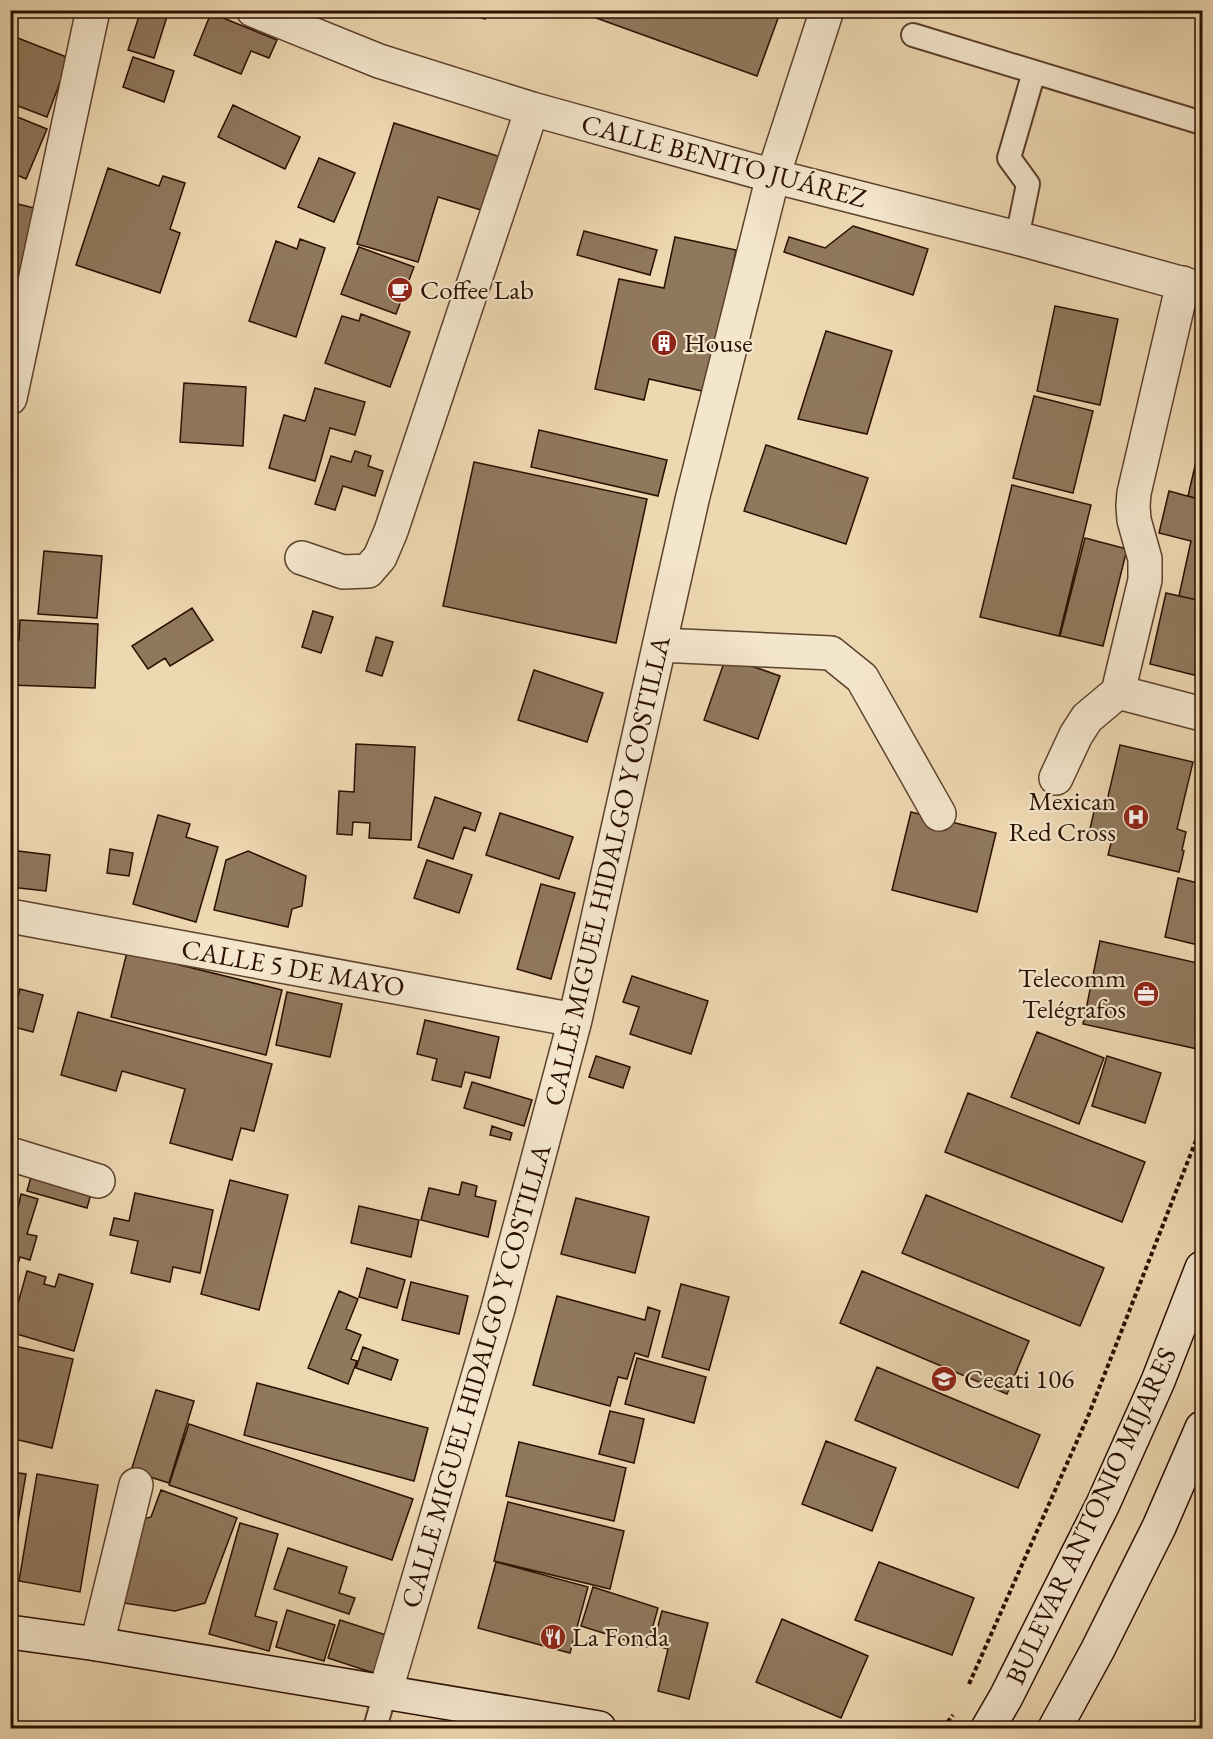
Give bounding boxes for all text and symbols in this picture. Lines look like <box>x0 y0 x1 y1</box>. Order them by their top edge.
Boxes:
street label: CALLE BENITO JUÁREZ <box>578 106 871 215</box>
place label: Coffee Lab <box>420 272 534 307</box>
cafe icon: Coffee Lab <box>385 275 415 305</box>
place label: House <box>684 325 753 360</box>
building icon: House <box>649 328 679 358</box>
street label: CALLE MIGUEL HIDALGO Y COSTILLA <box>535 632 678 1109</box>
place label: Mexican Red Cross <box>1008 783 1116 849</box>
hospital icon: Mexican Red Cross <box>1121 802 1151 832</box>
street label: CALLE 5 DE MAYO <box>179 931 407 1004</box>
place label: Telecomm Telégrafos <box>1018 960 1126 1026</box>
office icon: Telecomm Telégrafos <box>1131 979 1161 1009</box>
street label: CALLE MIGUEL HIDALGO Y COSTILLA <box>392 1140 559 1612</box>
street label: BULEVAR ANTONIO MIJARES <box>997 1342 1184 1690</box>
place label: Cecati 106 <box>964 1361 1074 1396</box>
school or university icon: Cecati 106 <box>929 1364 959 1394</box>
place label: La Fonda <box>572 1619 669 1654</box>
restaurant icon: La Fonda <box>538 1622 568 1652</box>

